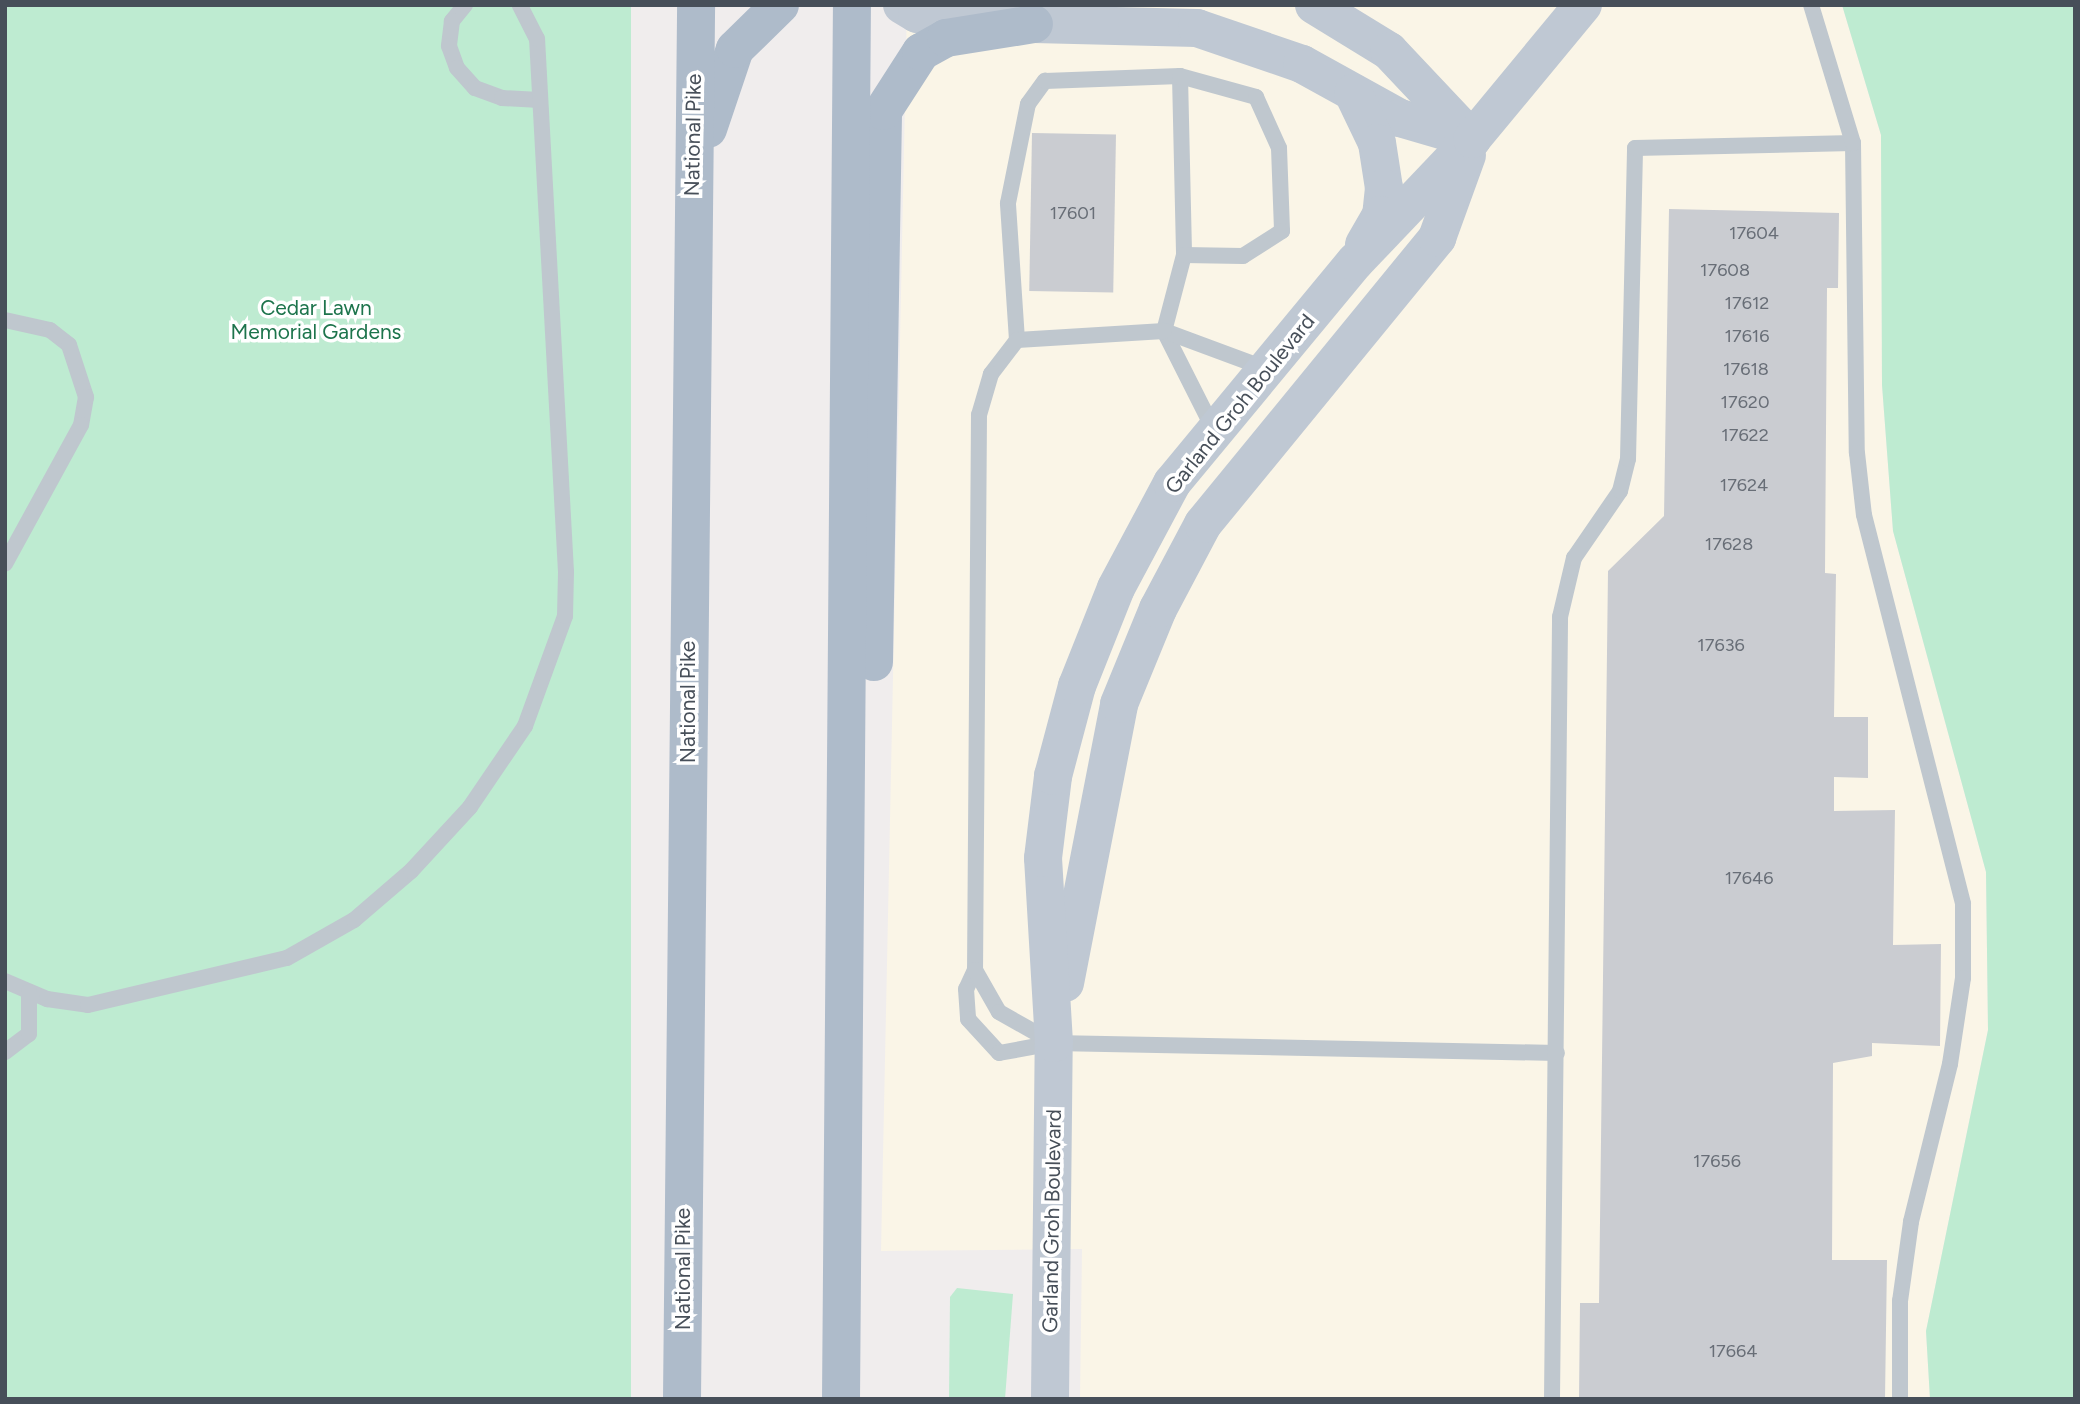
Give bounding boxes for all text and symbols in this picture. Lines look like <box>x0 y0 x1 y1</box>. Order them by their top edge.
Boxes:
street label: National Pike <box>679 73 707 197</box>
house number: 17601 <box>1050 202 1096 224</box>
house number: 17604 <box>1729 222 1779 244</box>
house number: 17608 <box>1700 259 1750 281</box>
house number: 17612 <box>1725 292 1769 314</box>
park label: Cedar Lawn Memorial Gardens <box>231 295 401 345</box>
street label: Garland Groh Boulevard <box>1160 309 1320 499</box>
house number: 17616 <box>1725 325 1769 347</box>
house number: 17618 <box>1723 358 1769 380</box>
house number: 17620 <box>1721 391 1769 413</box>
house number: 17622 <box>1721 424 1769 446</box>
house number: 17624 <box>1720 474 1768 496</box>
house number: 17628 <box>1705 533 1753 555</box>
house number: 17636 <box>1697 634 1745 656</box>
street label: National Pike <box>675 641 701 763</box>
house number: 17646 <box>1725 867 1773 889</box>
street label: Garland Groh Boulevard <box>1037 1109 1067 1333</box>
house number: 17656 <box>1693 1150 1741 1172</box>
street label: National Pike <box>670 1208 696 1330</box>
house number: 17664 <box>1709 1340 1757 1362</box>

